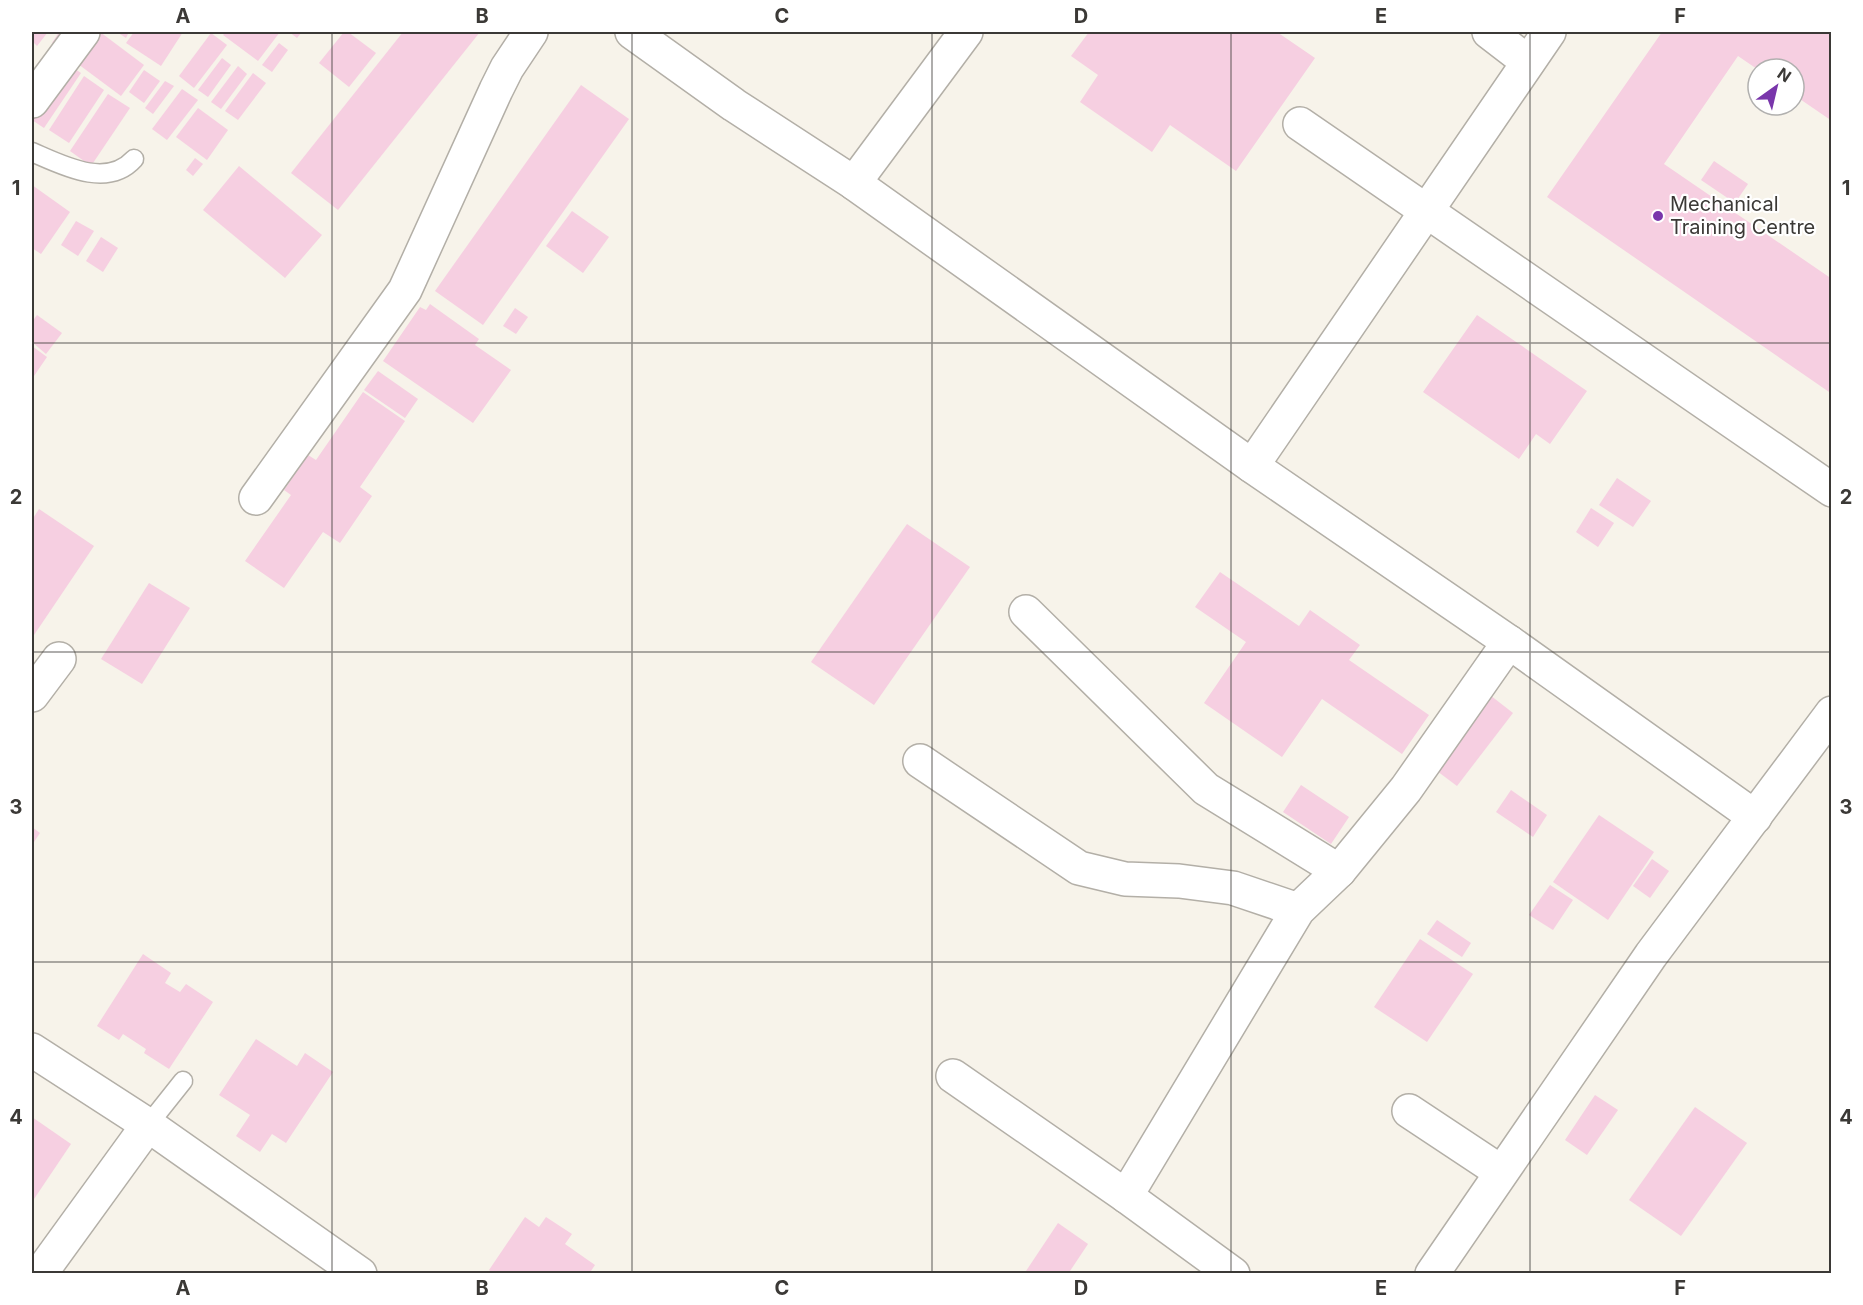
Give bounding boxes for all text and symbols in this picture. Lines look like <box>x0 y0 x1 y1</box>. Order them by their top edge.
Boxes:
text: A <box>176 4 191 28</box>
text: B <box>475 4 489 28</box>
text: C <box>775 4 789 28</box>
text: D <box>1074 4 1088 28</box>
text: E <box>1375 4 1387 28</box>
text: F <box>1674 4 1686 28</box>
north arrow <box>1746 57 1806 117</box>
text: N <box>1774 63 1795 86</box>
text: 1 <box>12 176 20 200</box>
text: 1 <box>1842 176 1850 200</box>
place label: Mechanical Training Centre <box>1670 192 1815 239</box>
marker: Mechanical Training Centre <box>1651 209 1665 223</box>
text: 2 <box>10 485 22 509</box>
text: 2 <box>1840 485 1852 509</box>
text: 3 <box>10 795 22 819</box>
text: 3 <box>1840 795 1852 819</box>
text: 4 <box>9 1105 23 1129</box>
text: 4 <box>1839 1105 1853 1129</box>
text: A <box>176 1276 191 1300</box>
text: B <box>475 1276 489 1300</box>
text: C <box>775 1276 789 1300</box>
text: D <box>1074 1276 1088 1300</box>
text: E <box>1375 1276 1387 1300</box>
text: F <box>1674 1276 1686 1300</box>

